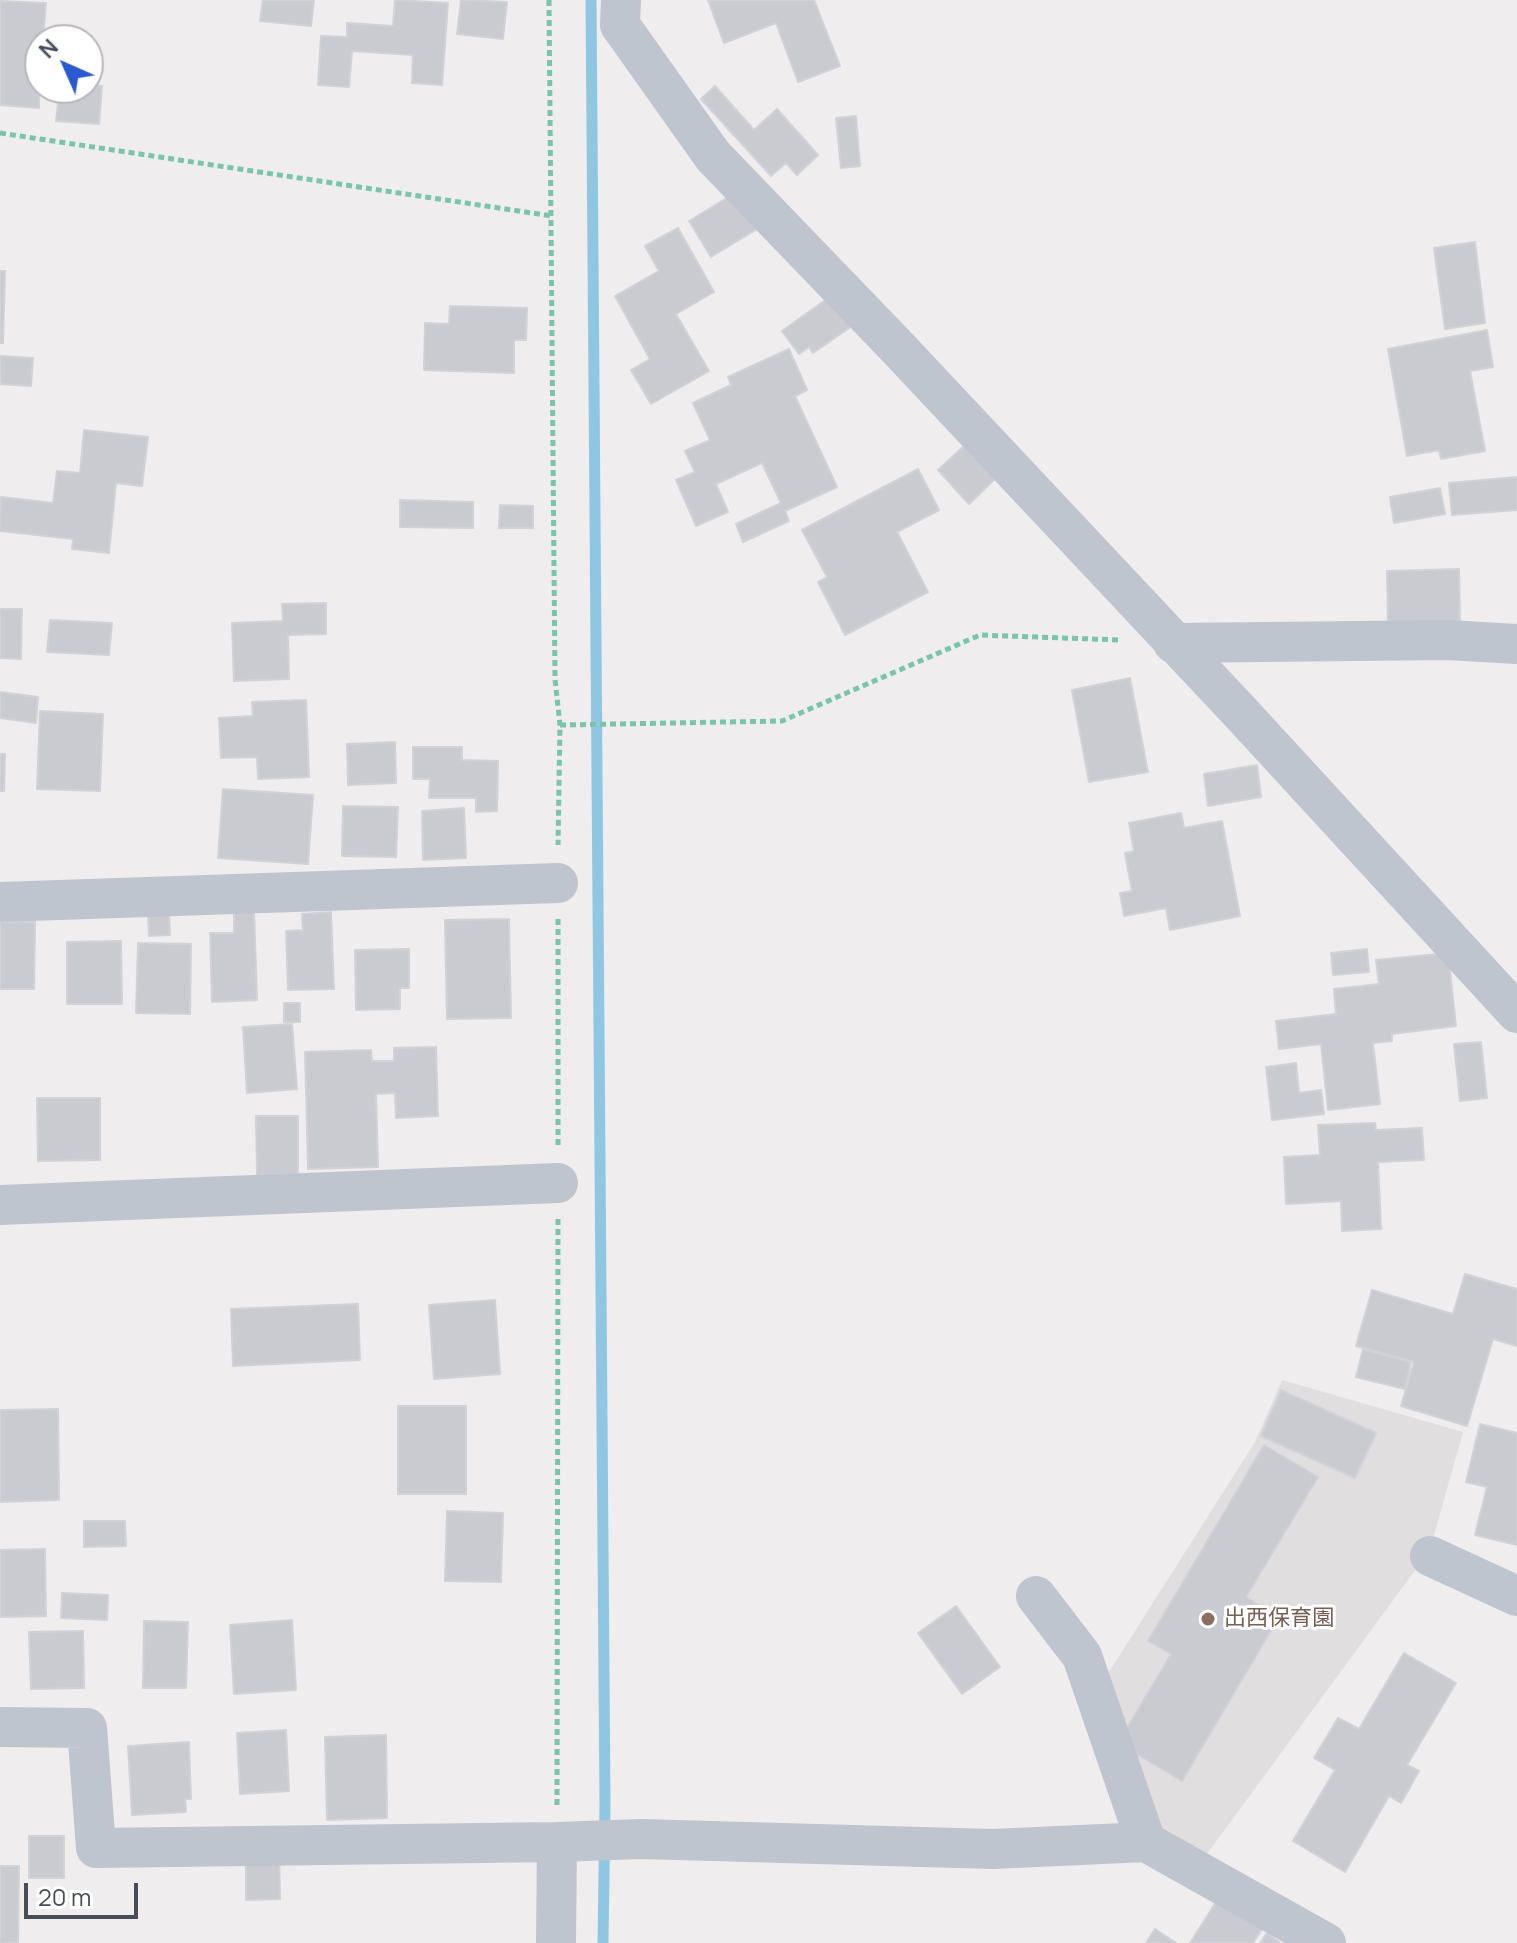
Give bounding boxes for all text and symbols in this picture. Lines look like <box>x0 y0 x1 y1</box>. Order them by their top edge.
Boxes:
north arrow <box>24 24 104 104</box>
text: N <box>32 32 65 65</box>
place label: 出西保育園 <box>1224 1606 1334 1632</box>
marker: 出西保育園 <box>1199 1610 1217 1628</box>
scale bar <box>28 1867 142 1917</box>
text: 20 m <box>38 1880 91 1913</box>

